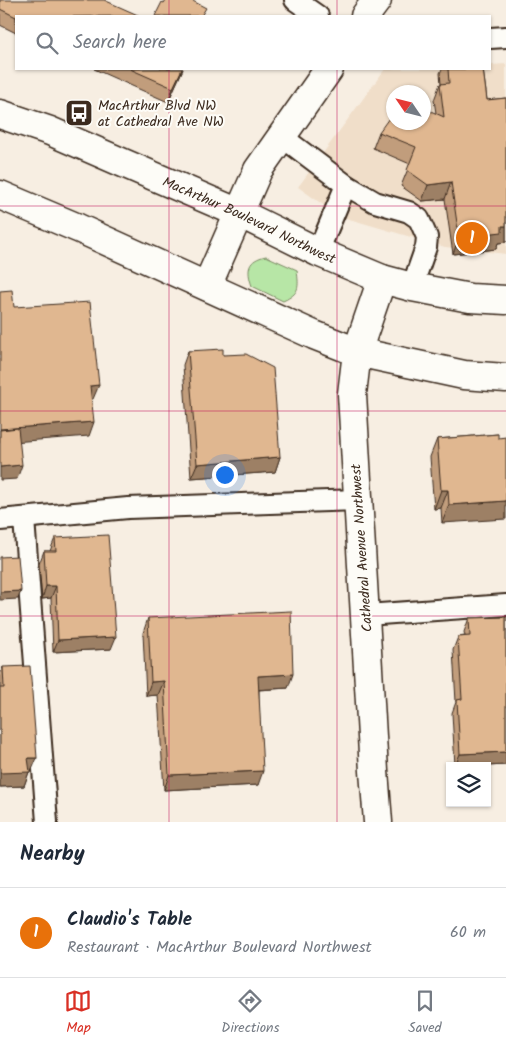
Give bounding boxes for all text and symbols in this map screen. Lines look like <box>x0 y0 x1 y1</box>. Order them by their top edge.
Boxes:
search box <box>15 15 491 70</box>
text: Search here <box>73 28 167 58</box>
icon: search <box>33 29 61 57</box>
north arrow <box>386 85 431 130</box>
place label: MacArthur Blvd NW at Cathedral Ave NW <box>98 95 224 133</box>
bus stop icon: MacArthur Blvd NW at Cathedral Ave NW <box>64 98 94 128</box>
street label: MacArthur Boulevard Northwest <box>159 171 340 271</box>
pin: 1 <box>456 219 488 257</box>
your location <box>212 462 238 488</box>
street label: Cathedral Avenue Northwest <box>345 462 379 633</box>
map controls <box>446 762 491 807</box>
button: layers <box>446 762 491 807</box>
text: Nearby <box>20 838 85 871</box>
text: Claudio's Table <box>67 905 192 935</box>
text: 1 <box>34 920 38 945</box>
text: 60 m <box>450 920 486 945</box>
text: Restaurant · MacArthur Boulevard Northwest <box>67 935 372 960</box>
tab: Map <box>64 987 92 1039</box>
tab: Directions <box>221 987 279 1039</box>
tab: Saved <box>408 987 442 1039</box>

